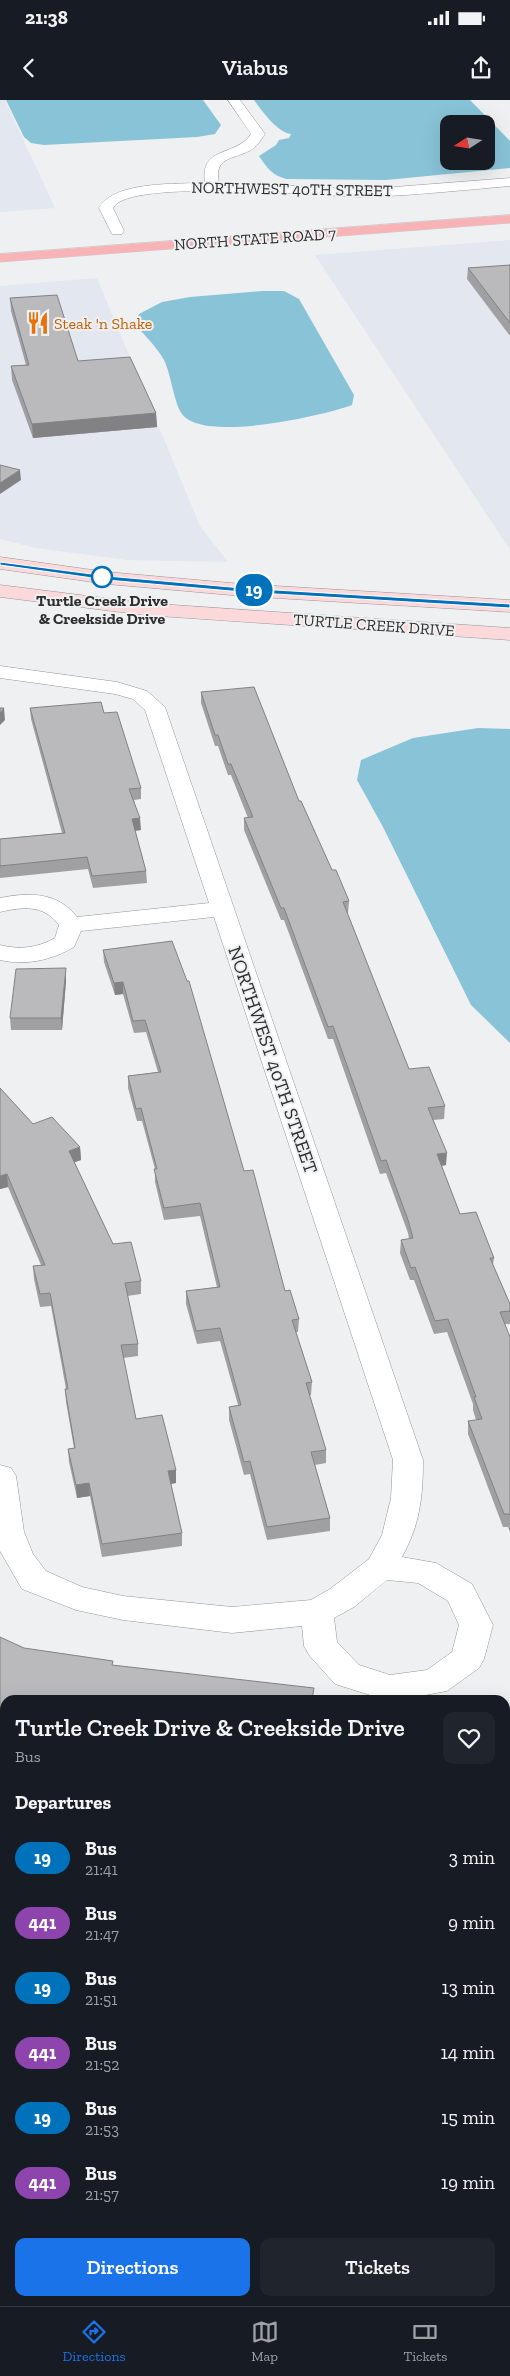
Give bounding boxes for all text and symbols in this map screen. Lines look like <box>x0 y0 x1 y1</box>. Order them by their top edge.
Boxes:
text: 21:38 <box>25 6 68 29</box>
icon: back <box>15 54 43 82</box>
text: Viabus <box>222 54 288 81</box>
icon: share <box>467 54 495 82</box>
north arrow <box>440 115 495 170</box>
map controls <box>440 115 495 170</box>
street label: NORTHWEST 40TH STREET <box>191 178 393 200</box>
street label: NORTH STATE ROAD 7 <box>173 224 337 254</box>
restaurant icon: Steak 'n Shake <box>25 310 51 336</box>
place label: Steak 'n Shake <box>54 314 152 333</box>
marker: Turtle Creek Drive & Creekside Drive <box>91 566 113 588</box>
line badge: 19 <box>232 574 276 606</box>
text: 19 <box>246 579 262 601</box>
place label: Turtle Creek Drive & Creekside Drive <box>36 591 168 628</box>
street label: TURTLE CREEK DRIVE <box>293 610 455 640</box>
street label: NORTHWEST 40TH STREET <box>223 943 323 1177</box>
button: heart <box>443 1712 495 1764</box>
text: Turtle Creek Drive & Creekside Drive <box>15 1713 405 1742</box>
text: Bus <box>15 1747 41 1766</box>
text: Departures <box>15 1791 111 1814</box>
text: Bus <box>85 1837 117 1860</box>
text: 3 min <box>449 1846 495 1869</box>
text: 19 <box>34 1847 51 1869</box>
text: 21:41 <box>85 1860 118 1879</box>
text: Bus <box>85 1902 117 1925</box>
text: 9 min <box>448 1911 495 1934</box>
text: 441 <box>29 1912 56 1934</box>
text: 21:47 <box>85 1925 119 1944</box>
text: Bus <box>85 1967 117 1990</box>
text: 13 min <box>441 1976 495 1999</box>
text: 19 <box>34 1977 51 1999</box>
text: 21:51 <box>85 1990 117 2009</box>
text: Bus <box>85 2032 117 2055</box>
text: 14 min <box>441 2041 495 2064</box>
text: 441 <box>29 2042 56 2064</box>
text: 21:52 <box>85 2055 119 2074</box>
text: Bus <box>85 2097 117 2120</box>
text: 15 min <box>441 2106 495 2129</box>
text: 19 <box>34 2107 51 2129</box>
text: 21:53 <box>85 2120 119 2139</box>
text: Bus <box>85 2162 117 2185</box>
text: 19 min <box>441 2171 495 2194</box>
text: 441 <box>29 2172 56 2194</box>
text: 21:57 <box>85 2185 119 2204</box>
button: Directions <box>15 2238 250 2296</box>
button: Tickets <box>260 2238 495 2296</box>
tab: Directions <box>62 2318 126 2365</box>
tab: Map <box>251 2318 279 2365</box>
tab: Tickets <box>403 2318 448 2365</box>

